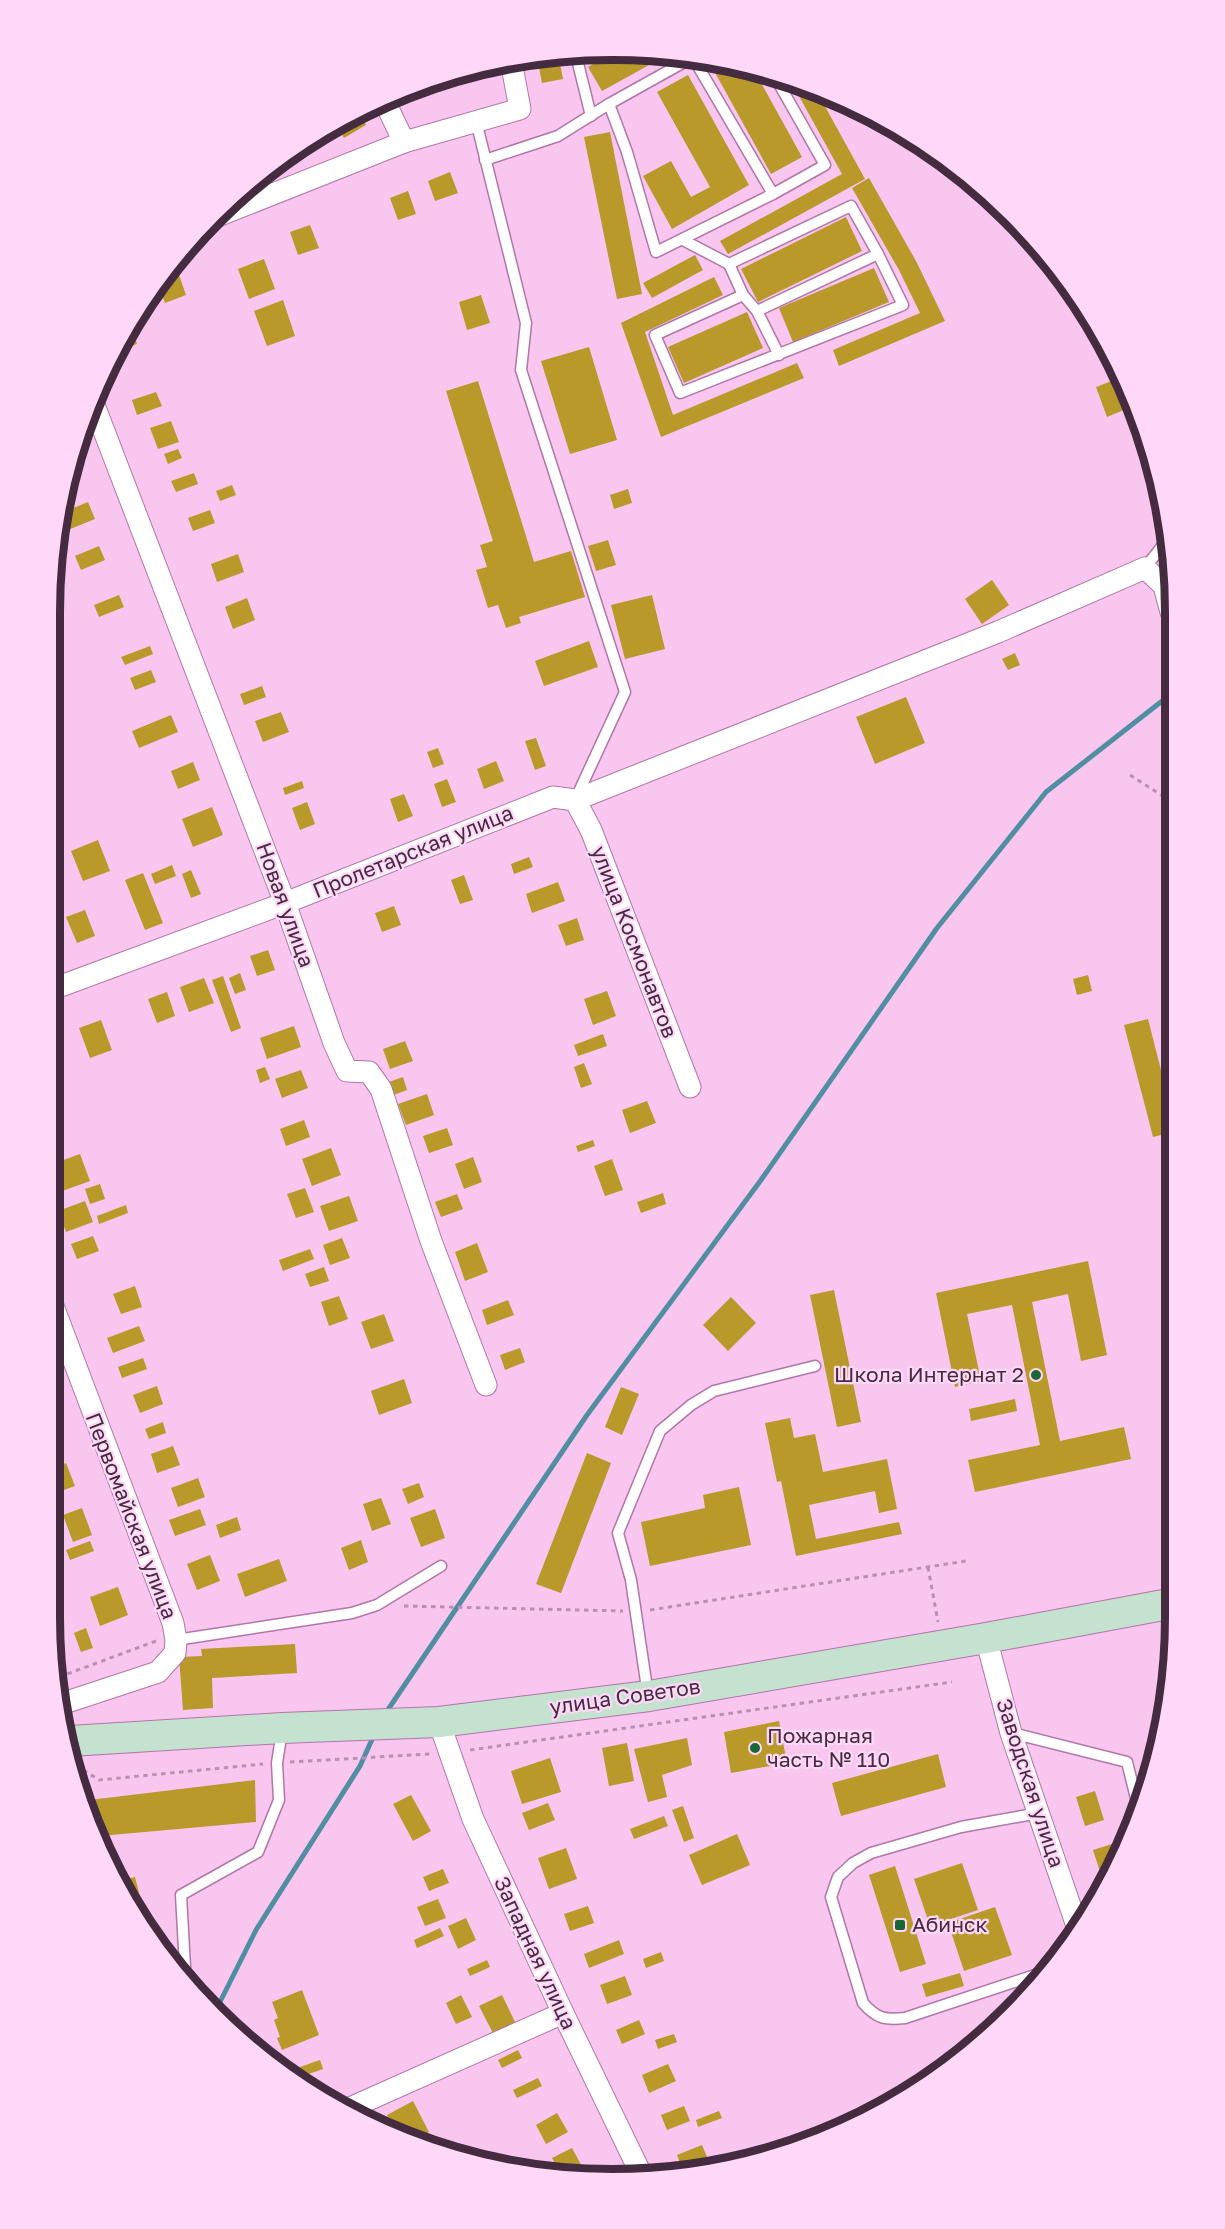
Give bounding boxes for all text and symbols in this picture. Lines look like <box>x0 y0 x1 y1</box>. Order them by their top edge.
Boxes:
street label: Пролетарская улица <box>309 799 517 903</box>
street label: Новая улица <box>251 839 321 971</box>
street label: улица Космонавтов <box>586 842 684 1041</box>
place label: Школа Интернат 2 <box>834 1361 1024 1387</box>
marker: Школа Интернат 2 <box>1029 1368 1043 1382</box>
street label: Первомайская улица <box>81 1409 183 1623</box>
street label: улица Советов <box>548 1673 702 1719</box>
street label: Заводская улица <box>991 1695 1071 1870</box>
place label: Пожарная часть № 110 <box>767 1722 890 1772</box>
marker: Пожарная часть № 110 <box>748 1741 762 1755</box>
street label: Западная улица <box>489 1872 583 2033</box>
place label: Абинск <box>912 1911 988 1937</box>
marker: Абинск <box>893 1918 907 1932</box>

